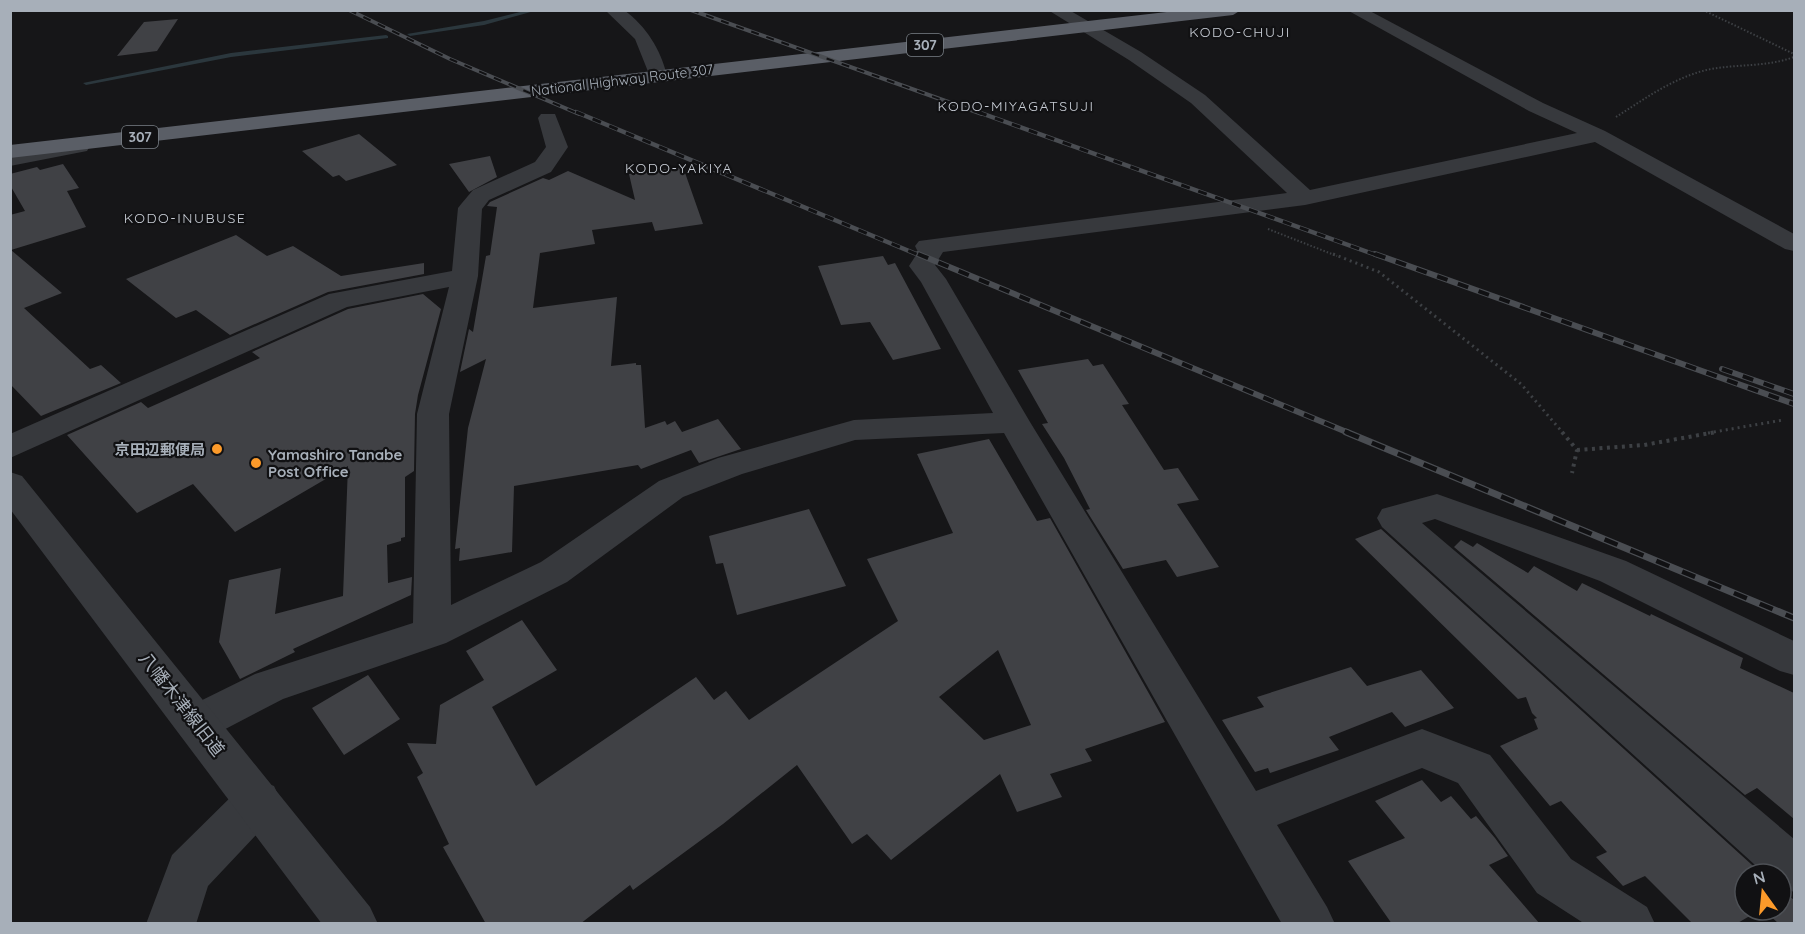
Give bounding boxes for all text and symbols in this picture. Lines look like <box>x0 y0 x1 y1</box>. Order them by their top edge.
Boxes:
district label: KODO-CHUJI <box>1189 23 1291 41</box>
road number: 307 <box>907 34 943 56</box>
street label: National Highway Route 307 <box>530 60 714 100</box>
district label: KODO-MIYAGATSUJI <box>937 97 1095 115</box>
road number: 307 <box>122 126 158 148</box>
district label: KODO-YAKIYA <box>625 159 733 177</box>
district label: KODO-INUBUSE <box>124 209 246 227</box>
place label: 京田辺郵便局 <box>115 440 205 459</box>
marker: 京田辺郵便局 <box>210 442 224 456</box>
place label: Yamashiro Tanabe Post Office <box>268 445 403 481</box>
marker: Yamashiro Tanabe Post Office <box>249 456 263 470</box>
street label: 八幡木津線旧道 <box>134 647 230 761</box>
north arrow <box>1733 862 1793 922</box>
text: N <box>1751 866 1767 889</box>

